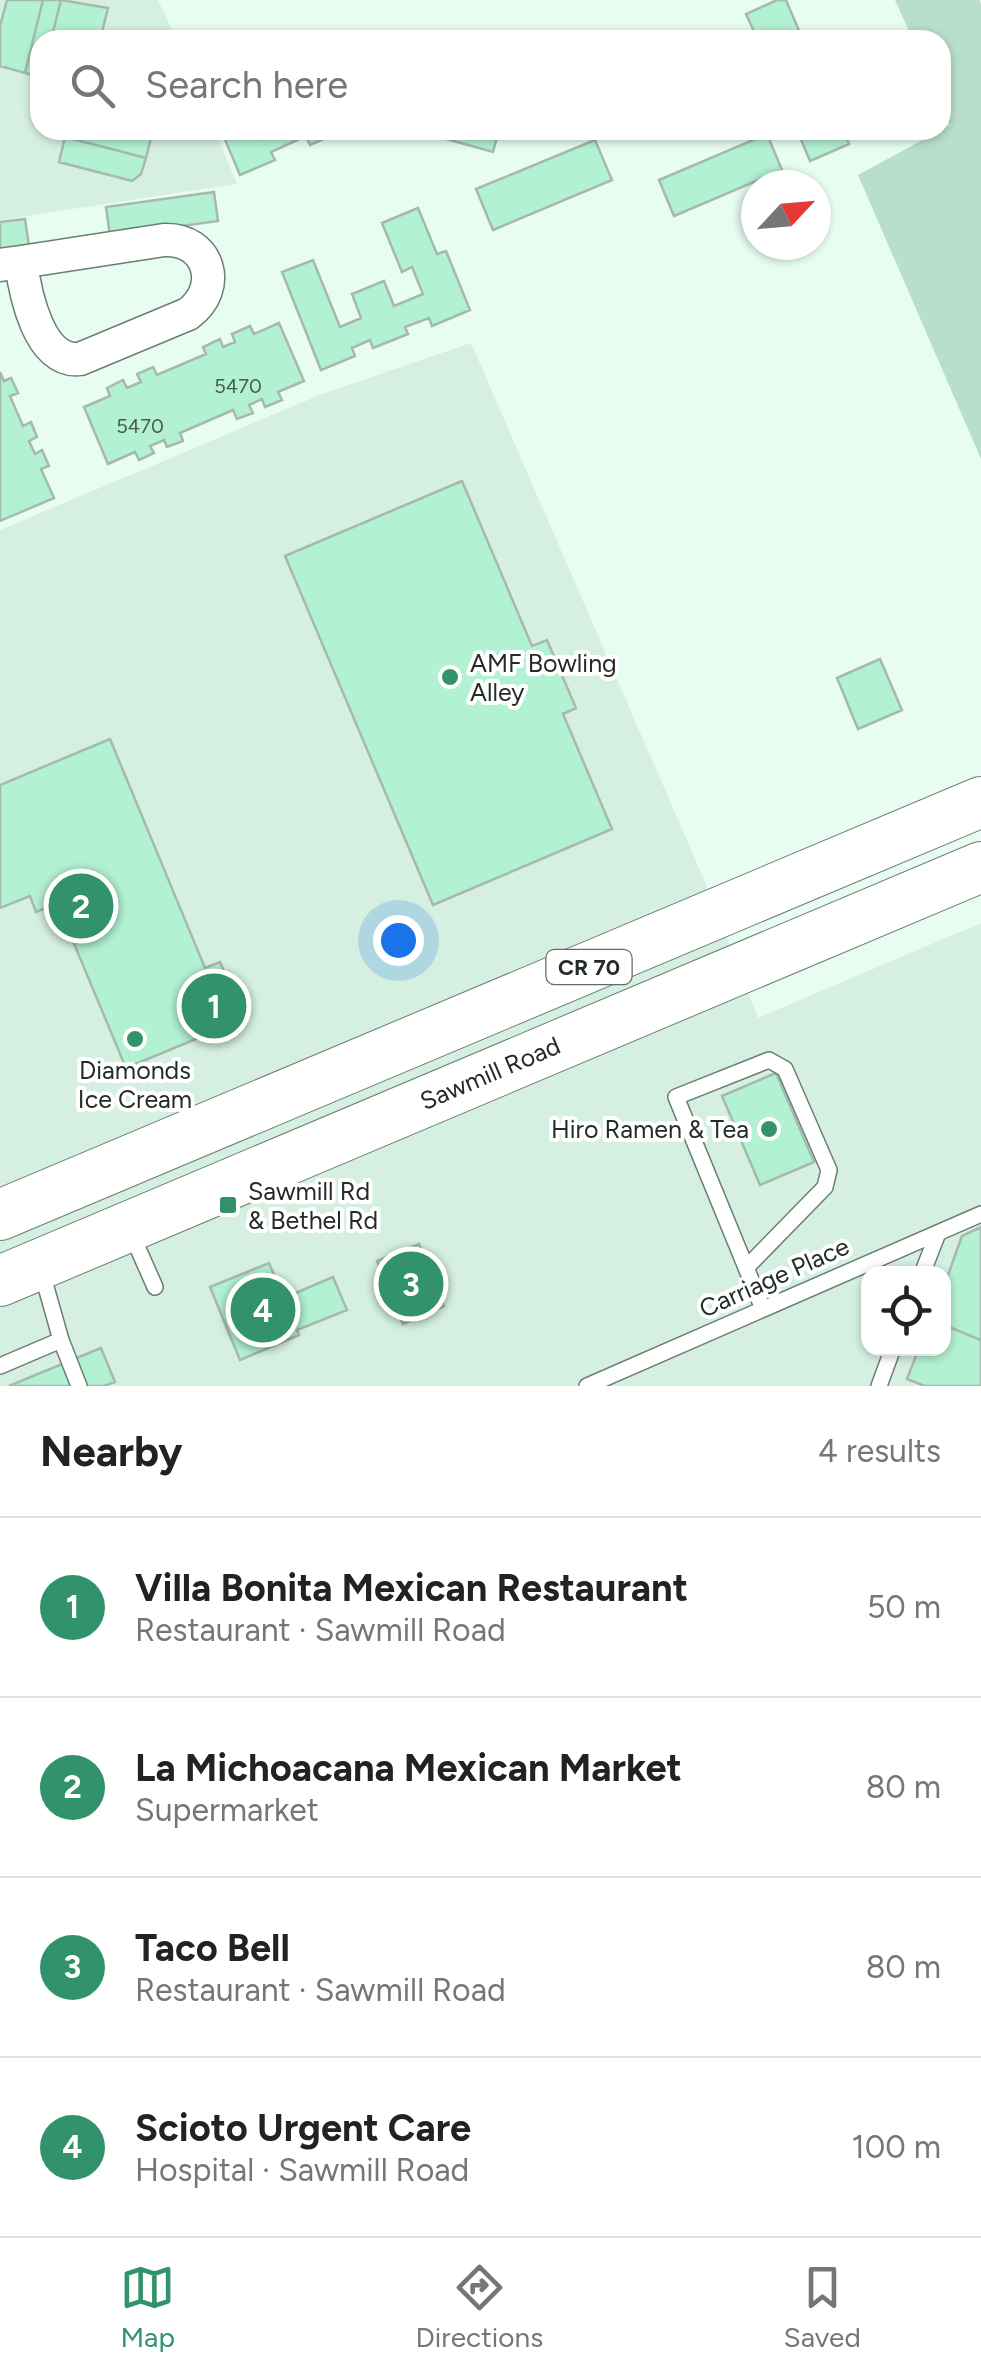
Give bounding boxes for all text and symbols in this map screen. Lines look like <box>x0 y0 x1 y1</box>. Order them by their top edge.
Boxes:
search box <box>30 30 951 140</box>
icon: search <box>65 58 120 113</box>
text: Search here <box>145 62 348 108</box>
north arrow <box>741 170 831 260</box>
house number: 5470 <box>214 374 262 398</box>
house number: 5470 <box>116 414 164 438</box>
place label: AMF Bowling Alley <box>470 648 617 707</box>
marker: AMF Bowling Alley <box>439 666 461 688</box>
pin: 2 <box>48 868 114 944</box>
your location <box>373 915 424 966</box>
road number: CR 70 <box>546 950 632 984</box>
pin: 1 <box>182 968 246 1044</box>
marker: Diamonds Ice Cream <box>124 1028 146 1050</box>
street label: Sawmill Road <box>415 1030 565 1116</box>
place label: Diamonds Ice Cream <box>78 1055 192 1114</box>
place label: Hiro Ramen & Tea <box>551 1114 749 1144</box>
marker: Hiro Ramen & Tea <box>758 1118 780 1140</box>
place label: Sawmill Rd & Bethel Rd <box>248 1176 378 1235</box>
marker: Sawmill Rd & Bethel Rd <box>217 1194 239 1216</box>
street label: Carriage Place <box>695 1231 853 1323</box>
pin: 3 <box>378 1246 444 1322</box>
map controls <box>861 1266 951 1356</box>
button: locate <box>861 1266 951 1356</box>
pin: 4 <box>230 1272 296 1348</box>
text: Nearby <box>40 1426 182 1477</box>
text: 4 results <box>818 1432 941 1470</box>
text: Villa Bonita Mexican Restaurant <box>135 1565 688 1611</box>
text: 1 <box>66 1588 79 1626</box>
text: 50 m <box>867 1588 941 1626</box>
text: Restaurant · Sawmill Road <box>135 1611 506 1649</box>
text: La Michoacana Mexican Market <box>135 1745 682 1791</box>
text: 2 <box>63 1768 82 1806</box>
text: 80 m <box>866 1768 941 1806</box>
text: Supermarket <box>135 1791 319 1829</box>
text: Taco Bell <box>135 1925 290 1971</box>
text: 3 <box>64 1948 81 1986</box>
text: 80 m <box>866 1948 941 1986</box>
text: Restaurant · Sawmill Road <box>135 1971 506 2009</box>
text: Scioto Urgent Care <box>135 2105 471 2151</box>
text: 4 <box>62 2128 83 2166</box>
text: 100 m <box>852 2128 941 2166</box>
text: Hospital · Sawmill Road <box>135 2151 469 2189</box>
tab: Map <box>120 2260 175 2354</box>
tab: Directions <box>416 2260 543 2354</box>
tab: Saved <box>784 2260 861 2354</box>

